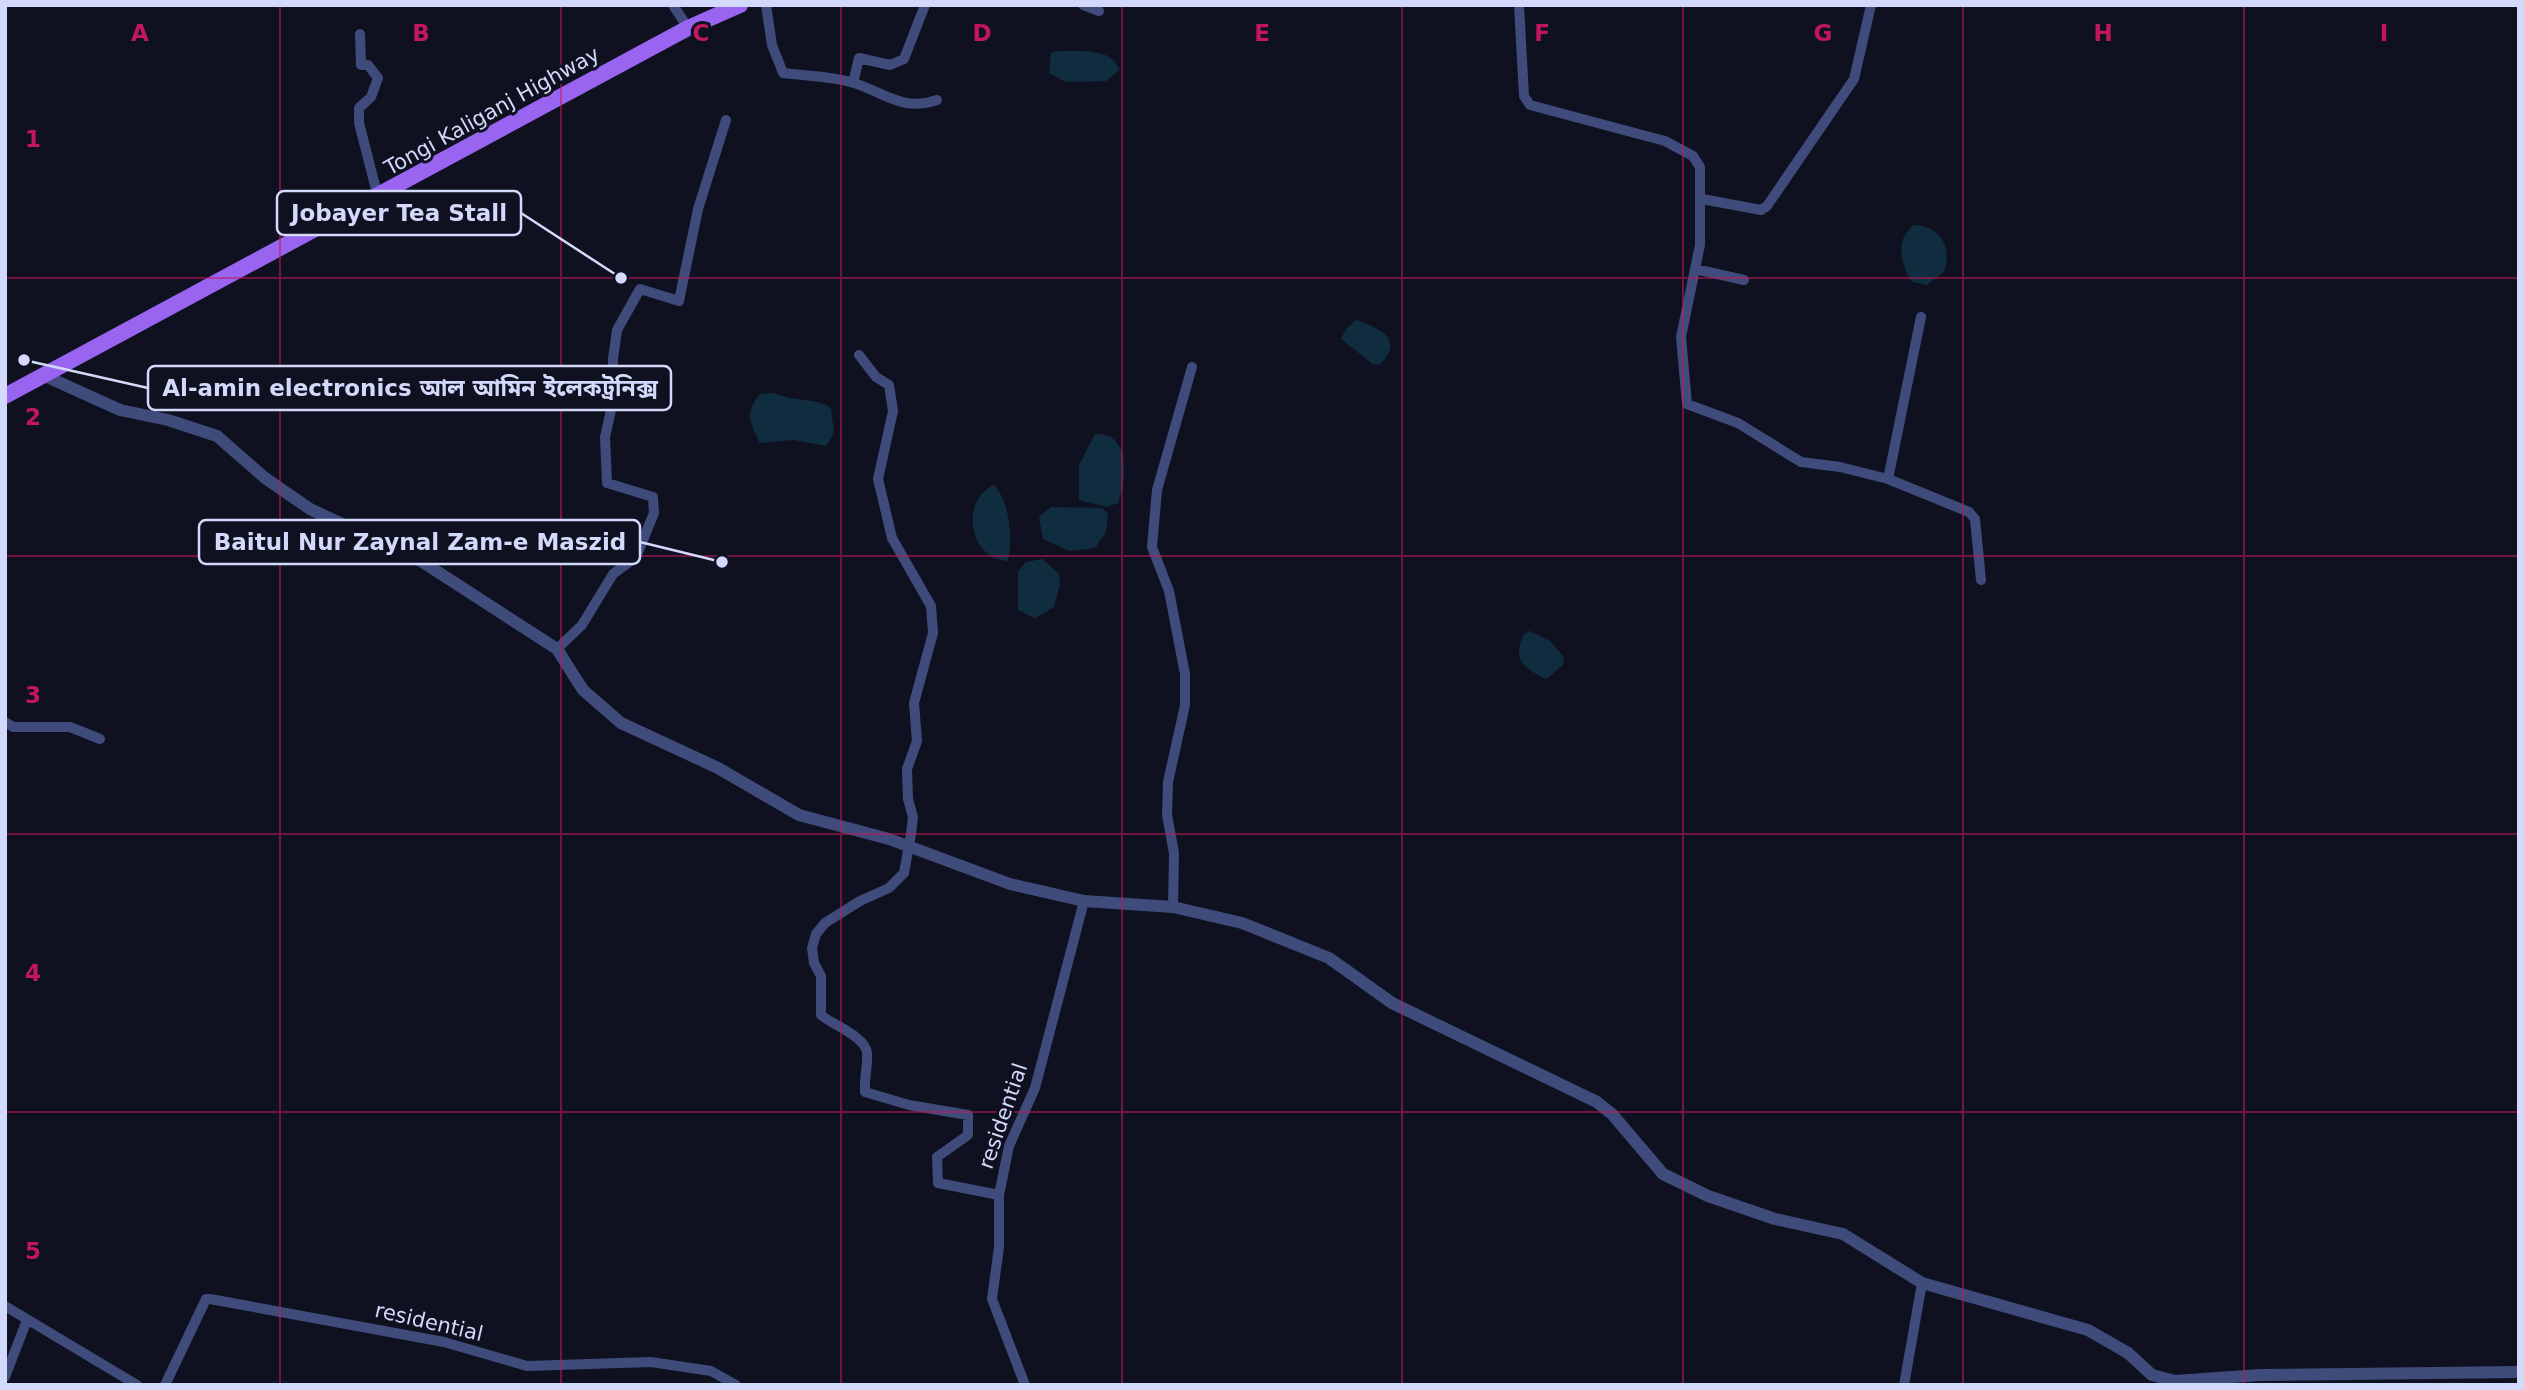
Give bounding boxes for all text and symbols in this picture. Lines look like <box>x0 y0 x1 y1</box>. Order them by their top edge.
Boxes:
text: A <box>131 20 149 46</box>
text: B <box>412 20 430 46</box>
text: C <box>693 20 709 46</box>
text: D <box>972 20 992 46</box>
text: E <box>1254 20 1270 46</box>
text: F <box>1534 20 1550 46</box>
text: G <box>1814 20 1832 46</box>
text: H <box>2093 20 2113 46</box>
text: I <box>2380 20 2388 46</box>
street label: Tongi Kaliganj Highway <box>379 42 604 181</box>
text: 1 <box>25 126 41 152</box>
callout: Jobayer Tea Stall <box>277 191 521 235</box>
text: Jobayer Tea Stall <box>289 200 507 226</box>
callout: Al-amin electronics আল আমিন ইলেকট্রনিক্স <box>148 366 671 410</box>
text: Al-amin electronics আল আমিন ইলেকট্রনিক্স <box>162 374 659 401</box>
text: 2 <box>25 404 41 430</box>
callout: Baitul Nur Zaynal Zam-e Maszid <box>199 520 640 564</box>
text: Baitul Nur Zaynal Zam-e Maszid <box>214 529 626 555</box>
text: 3 <box>25 682 41 708</box>
text: 4 <box>25 960 41 986</box>
street label: residential <box>974 1060 1032 1172</box>
text: 5 <box>25 1238 41 1264</box>
street label: residential <box>373 1298 485 1346</box>

